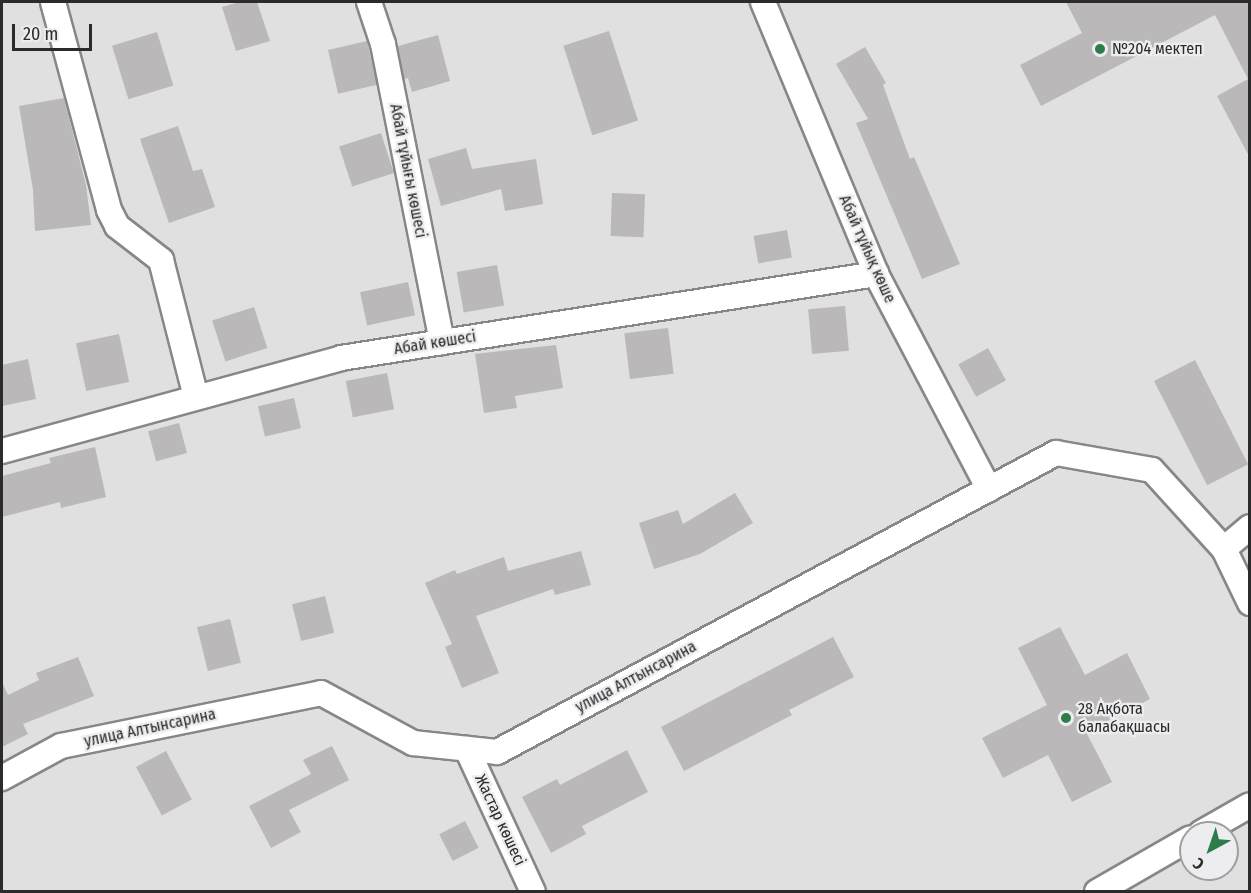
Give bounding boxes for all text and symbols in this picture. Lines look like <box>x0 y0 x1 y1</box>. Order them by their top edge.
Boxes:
scale bar <box>15 12 94 50</box>
text: 20 m <box>23 23 58 45</box>
place label: №204 мектеп <box>1112 39 1203 59</box>
marker: №204 мектеп <box>1093 42 1107 56</box>
street label: Абай тұйығы көшесі <box>386 102 430 240</box>
street label: Абай тұйық көше <box>835 192 899 306</box>
street label: Абай көшесі <box>393 327 477 359</box>
street label: улица Алтынсарина <box>572 637 700 717</box>
place label: 28 Ақбота балабақшасы <box>1078 699 1170 737</box>
street label: улица Алтынсарина <box>82 705 218 751</box>
marker: 28 Ақбота балабақшасы <box>1059 711 1073 725</box>
street label: Жастар көшесі <box>470 771 530 869</box>
north arrow <box>1179 821 1239 881</box>
text: С <box>1189 854 1208 874</box>

